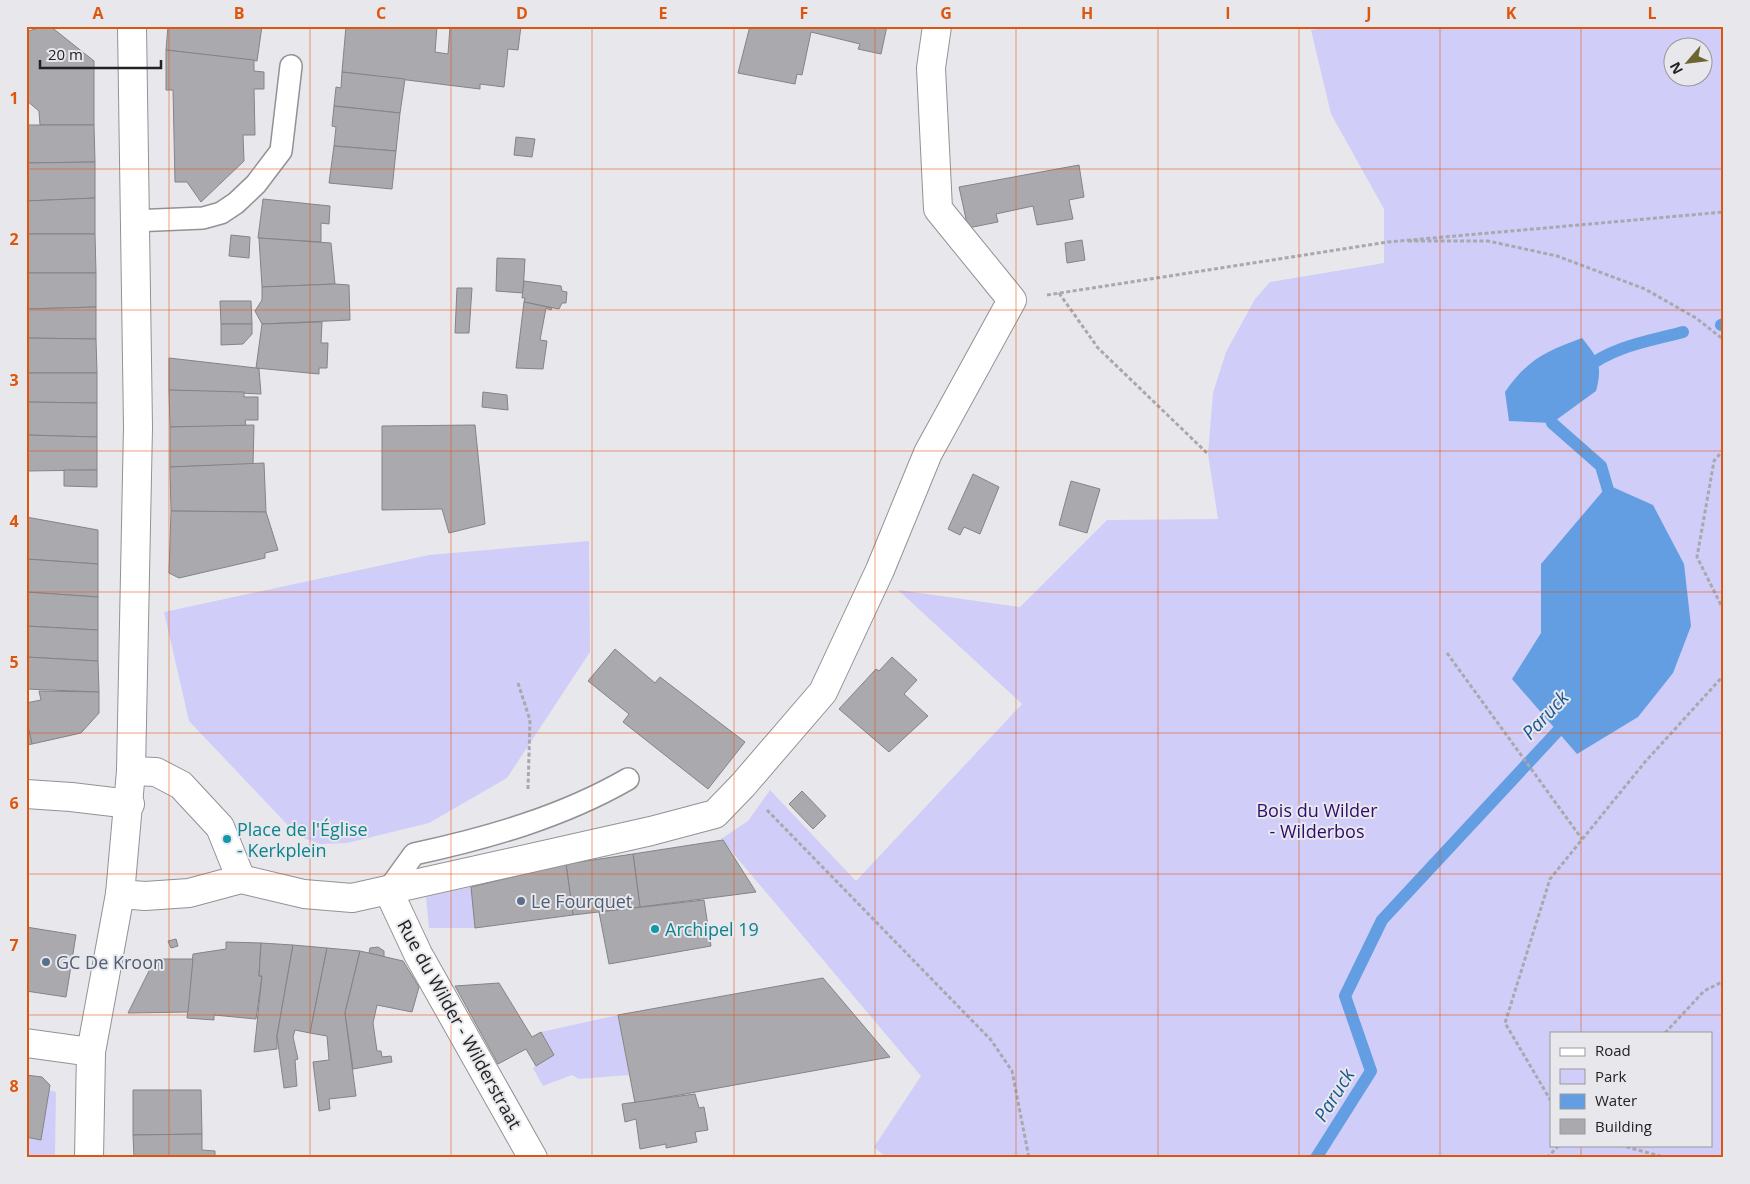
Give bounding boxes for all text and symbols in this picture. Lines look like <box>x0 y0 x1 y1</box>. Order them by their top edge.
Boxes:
text: A <box>92 2 104 24</box>
text: B <box>234 2 244 24</box>
text: C <box>376 2 386 24</box>
text: D <box>516 2 528 24</box>
text: E <box>659 2 668 24</box>
text: F <box>800 2 808 24</box>
text: G <box>940 2 952 24</box>
text: H <box>1081 2 1093 24</box>
text: I <box>1225 2 1231 24</box>
text: J <box>1364 2 1372 24</box>
text: K <box>1506 2 1517 24</box>
text: L <box>1647 2 1657 24</box>
scale bar <box>40 38 161 70</box>
north arrow <box>1662 38 1712 88</box>
text: 20 m <box>48 44 83 64</box>
text: N <box>1665 59 1687 78</box>
text: 1 <box>9 87 19 109</box>
text: 2 <box>9 228 19 250</box>
text: 3 <box>9 369 19 391</box>
text: 4 <box>9 510 19 532</box>
text: 5 <box>9 651 19 673</box>
water label: Paruck <box>1516 684 1575 745</box>
text: 6 <box>9 792 19 814</box>
park label: Bois du Wilder - Wilderbos <box>1256 798 1378 843</box>
place label: Place de l'Église - Kerkplein <box>237 817 368 862</box>
marker: Place de l'Église - Kerkplein <box>221 833 233 845</box>
place label: Le Fourquet <box>531 889 632 913</box>
marker: Le Fourquet <box>515 895 527 907</box>
street label: Rue du Wilder - Wilderstraat <box>392 915 528 1133</box>
place label: Archipel 19 <box>665 917 759 941</box>
marker: Archipel 19 <box>649 923 661 935</box>
text: 7 <box>9 934 19 956</box>
place label: GC De Kroon <box>56 950 164 974</box>
marker: GC De Kroon <box>40 956 52 968</box>
legend <box>1550 1032 1712 1146</box>
text: Road <box>1595 1040 1631 1060</box>
water label: Paruck <box>1308 1063 1361 1126</box>
text: Park <box>1595 1066 1626 1086</box>
text: 8 <box>9 1075 19 1097</box>
text: Water <box>1595 1090 1637 1110</box>
text: Building <box>1595 1116 1652 1136</box>

